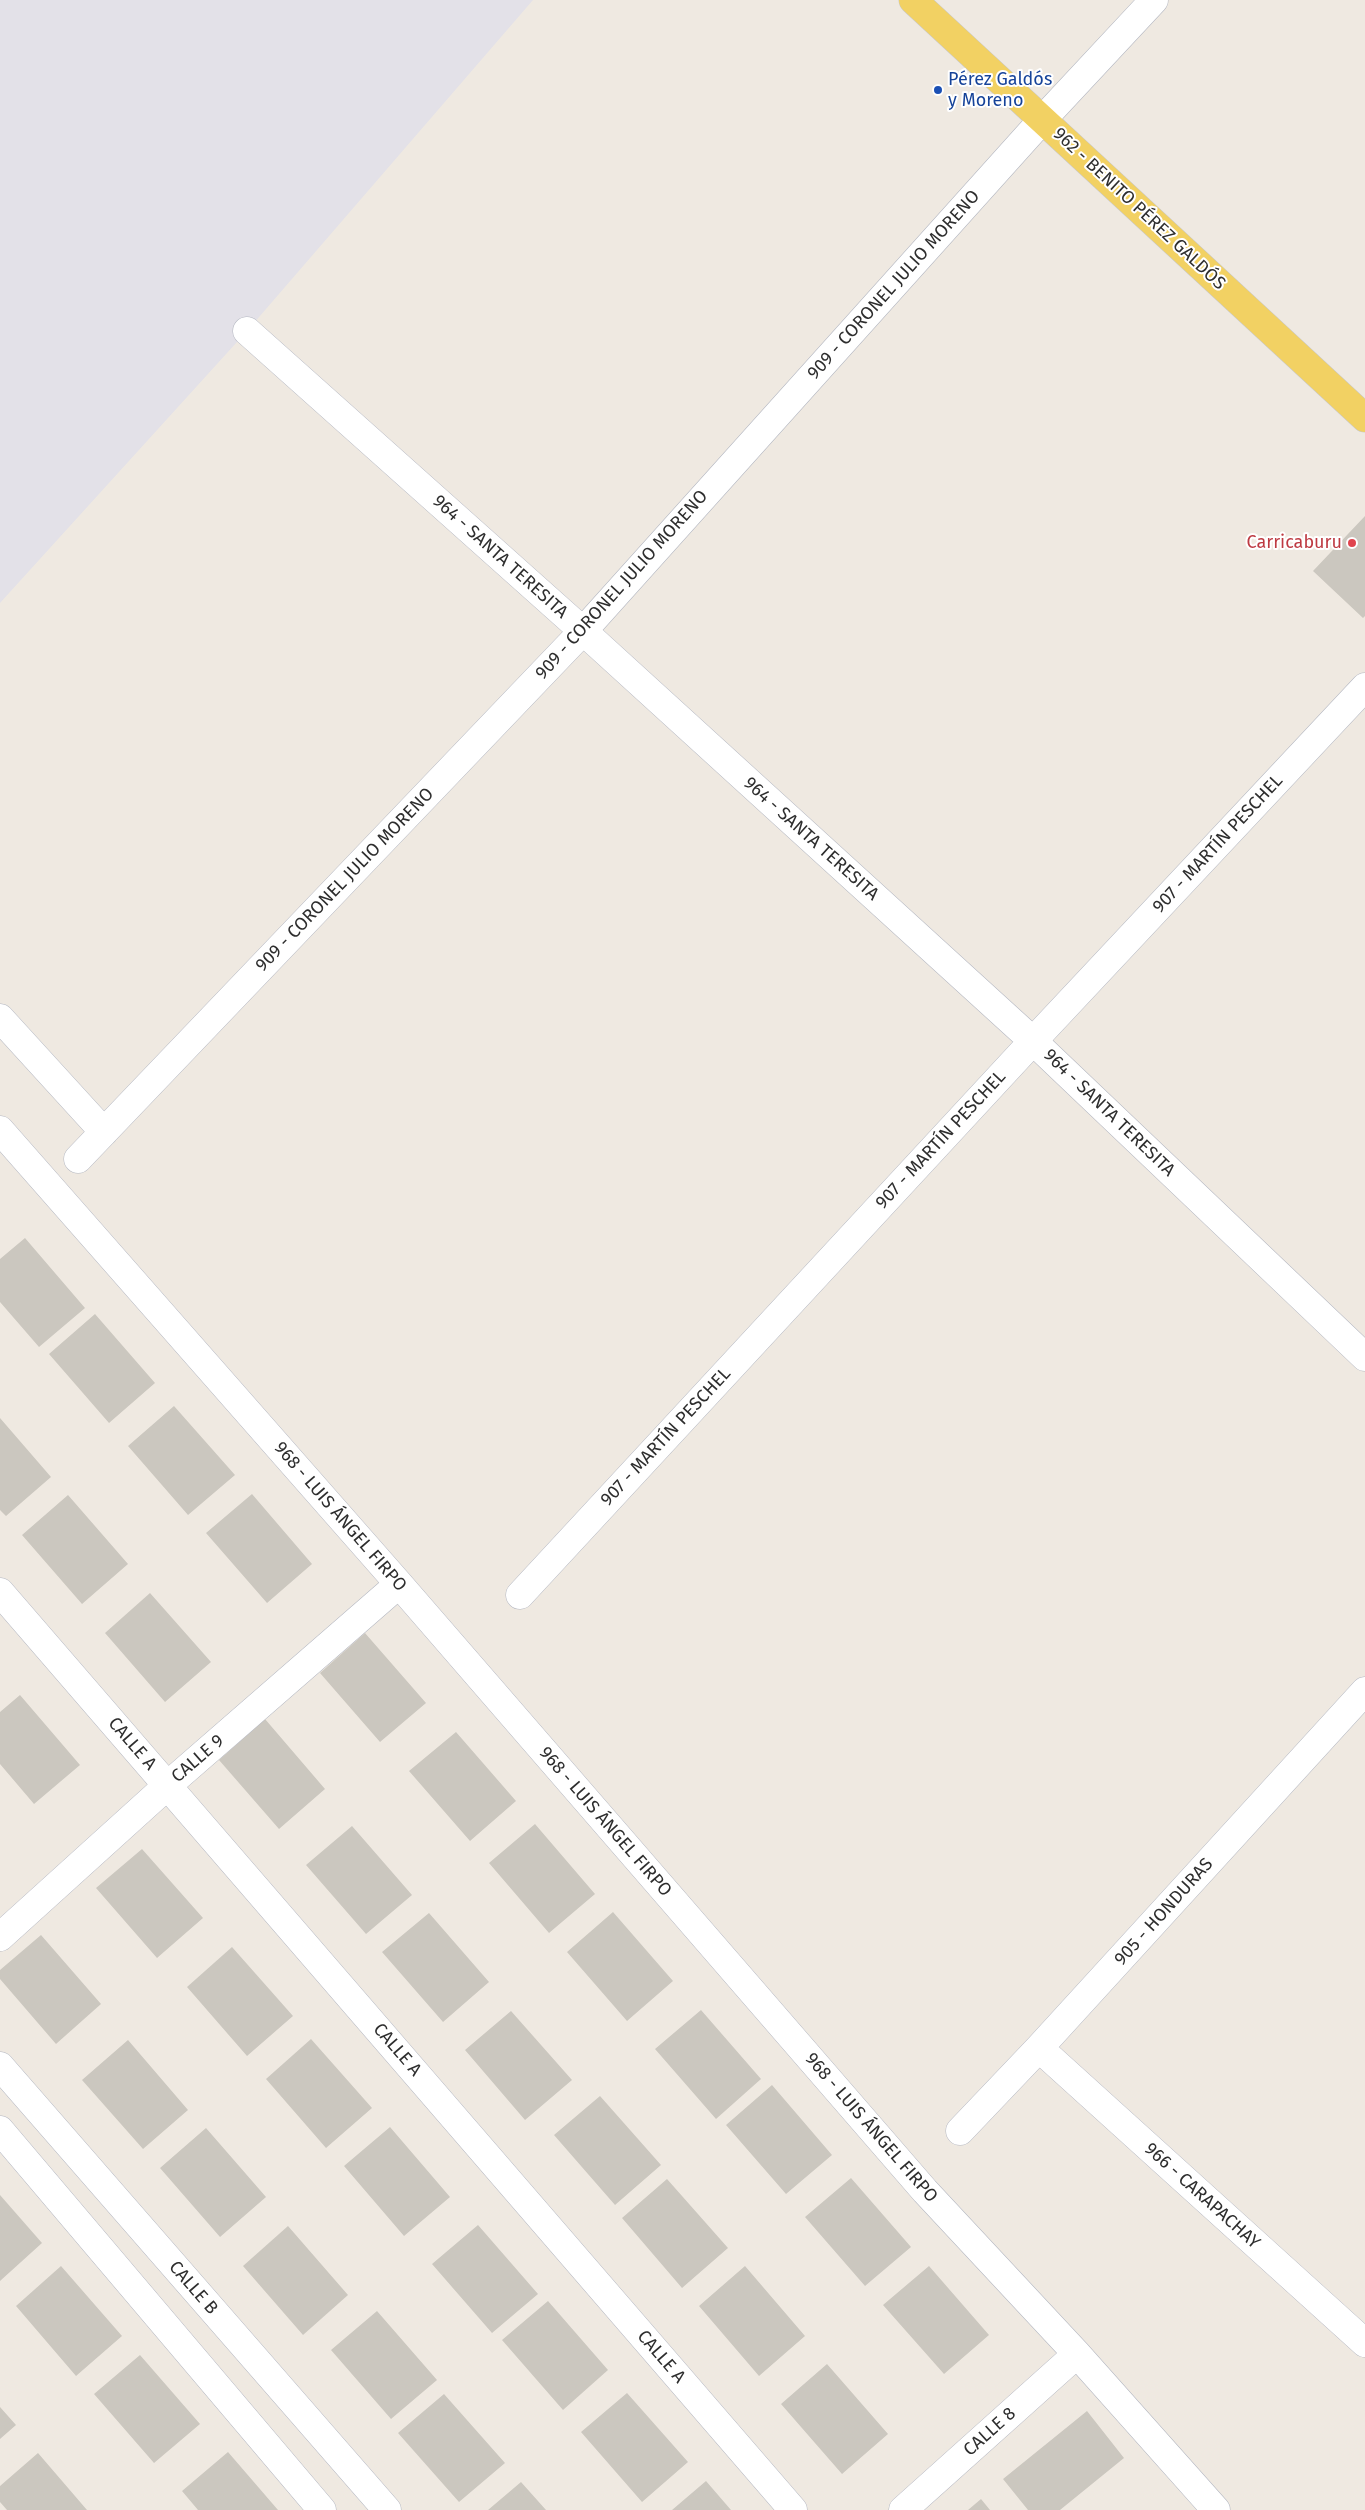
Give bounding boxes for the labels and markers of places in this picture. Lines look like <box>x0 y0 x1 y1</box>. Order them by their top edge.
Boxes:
place label: Pérez Galdós y Moreno <box>948 69 1052 112</box>
marker: Pérez Galdós y Moreno <box>932 84 944 96</box>
place label: Carricaburu <box>1247 532 1342 554</box>
marker: Carricaburu <box>1346 537 1358 549</box>

